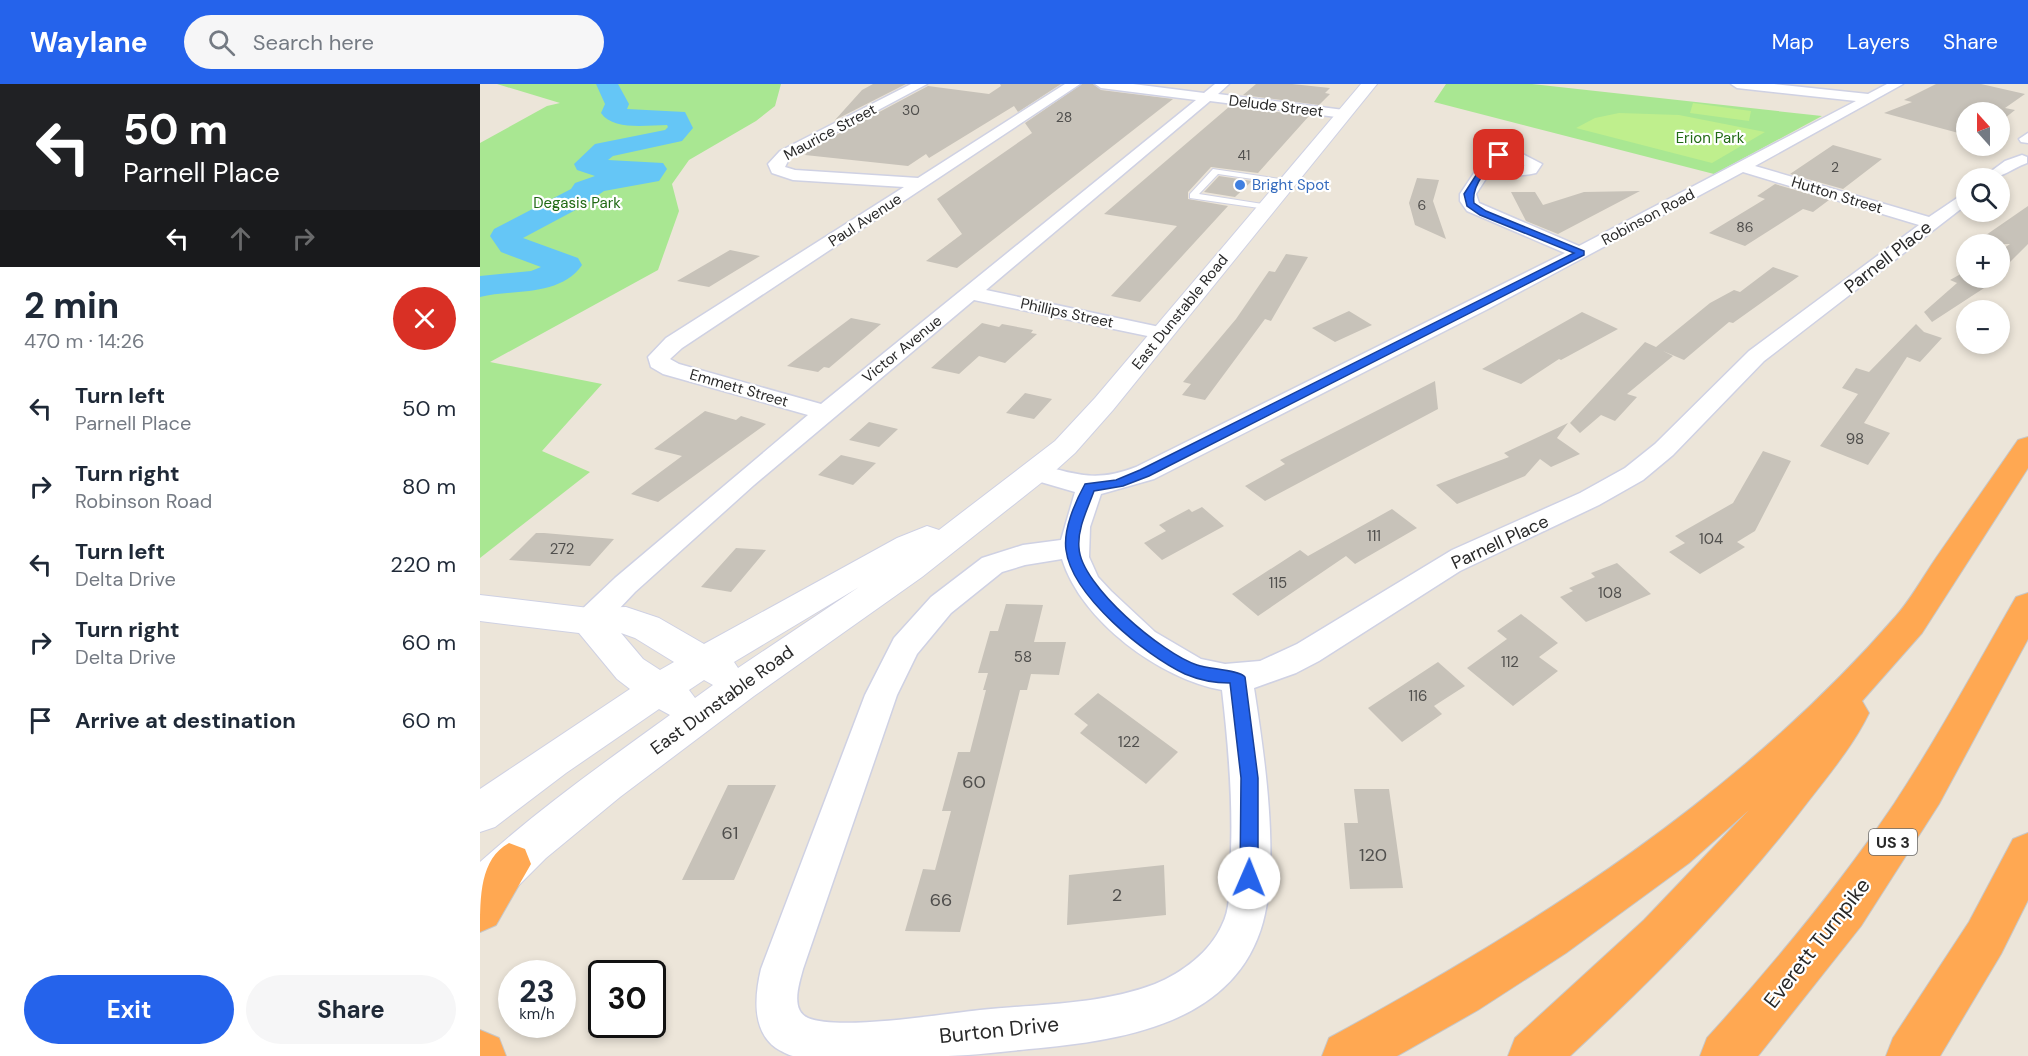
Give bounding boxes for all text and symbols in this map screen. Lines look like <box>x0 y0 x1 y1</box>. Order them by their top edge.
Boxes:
search box <box>184 15 604 69</box>
text: Waylane <box>30 24 148 61</box>
icon: search <box>205 26 238 59</box>
text: Search here <box>253 28 374 57</box>
text: Map <box>1772 28 1814 56</box>
text: Layers <box>1847 28 1910 56</box>
text: Share <box>1943 28 1998 56</box>
street label: Delude Street <box>1228 90 1325 122</box>
street label: Maurice Street <box>780 99 880 165</box>
house number: 30 <box>902 101 920 119</box>
text: 50 m <box>123 102 228 157</box>
north arrow <box>1956 102 2010 156</box>
map controls <box>1956 102 2010 354</box>
icon: left <box>24 108 102 186</box>
house number: 28 <box>1056 108 1072 126</box>
park label: Erion Park <box>1676 128 1745 148</box>
pin <box>1473 129 1524 180</box>
icon: arrive <box>1482 138 1515 171</box>
house number: 41 <box>1238 146 1250 164</box>
text: Parnell Place <box>123 155 280 190</box>
house number: 2 <box>1831 158 1839 176</box>
button: search <box>1956 168 2010 222</box>
street label: Hutton Street <box>1789 172 1885 218</box>
place label: Bright Spot <box>1252 175 1330 195</box>
marker: Bright Spot <box>1233 178 1247 192</box>
street label: Robinson Road <box>1598 184 1698 250</box>
street label: Paul Avenue <box>825 189 905 251</box>
park label: Degasis Park <box>533 193 621 213</box>
house number: 6 <box>1418 196 1426 214</box>
street label: Parnell Place <box>1839 215 1937 299</box>
house number: 86 <box>1736 218 1754 236</box>
icon: left <box>161 222 194 255</box>
icon: ahead <box>224 222 257 255</box>
icon: right <box>287 222 320 255</box>
button: + <box>1956 234 2010 288</box>
street label: East Dunstable Road <box>1127 250 1233 374</box>
text: 2 min <box>24 282 119 329</box>
button: close <box>393 287 456 350</box>
street label: Phillips Street <box>1019 293 1115 333</box>
button: − <box>1956 300 2010 354</box>
street label: Victor Avenue <box>858 311 946 387</box>
text: 470 m · 14:26 <box>24 328 144 354</box>
street label: Emmett Street <box>687 364 791 412</box>
text: Turn left <box>75 381 165 410</box>
icon: left <box>24 392 57 425</box>
text: 50 m <box>402 394 456 423</box>
text: Parnell Place <box>75 410 191 436</box>
house number: 98 <box>1846 429 1864 449</box>
text: Turn right <box>75 459 180 488</box>
icon: right <box>24 470 57 503</box>
text: 80 m <box>402 472 456 501</box>
text: Robinson Road <box>75 488 212 514</box>
street label: Parnell Place <box>1448 509 1552 575</box>
house number: 111 <box>1367 526 1381 546</box>
house number: 104 <box>1699 529 1723 549</box>
text: Turn left <box>75 537 165 566</box>
house number: 272 <box>550 539 574 559</box>
icon: left <box>24 548 57 581</box>
text: 220 m <box>390 550 456 579</box>
text: Delta Drive <box>75 566 176 592</box>
house number: 115 <box>1269 573 1287 593</box>
house number: 108 <box>1598 583 1622 603</box>
text: Turn right <box>75 615 180 644</box>
icon: right <box>24 626 57 659</box>
text: 60 m <box>402 628 456 657</box>
street label: East Dunstable Road <box>646 640 798 760</box>
text: Delta Drive <box>75 644 176 670</box>
house number: 58 <box>1014 647 1032 667</box>
house number: 112 <box>1501 652 1519 672</box>
house number: 116 <box>1409 686 1427 706</box>
icon: arrive <box>24 704 57 737</box>
text: Arrive at destination <box>75 706 296 735</box>
text: 60 m <box>402 706 456 735</box>
house number: 122 <box>1118 732 1140 752</box>
house number: 60 <box>962 770 986 794</box>
house number: 61 <box>722 821 738 845</box>
road number: US 3 <box>1869 829 1917 855</box>
house number: 120 <box>1359 843 1387 867</box>
position arrow <box>1217 846 1281 910</box>
street label: Everett Turnpike <box>1757 872 1877 1014</box>
house number: 2 <box>1112 883 1122 907</box>
house number: 66 <box>930 888 952 912</box>
speed limit sign: 30 <box>588 960 666 1038</box>
text: 23 <box>519 972 555 1011</box>
button: Exit <box>24 975 234 1044</box>
button: Share <box>246 975 456 1044</box>
text: km/h <box>519 1004 555 1024</box>
street label: Burton Drive <box>938 1010 1060 1050</box>

